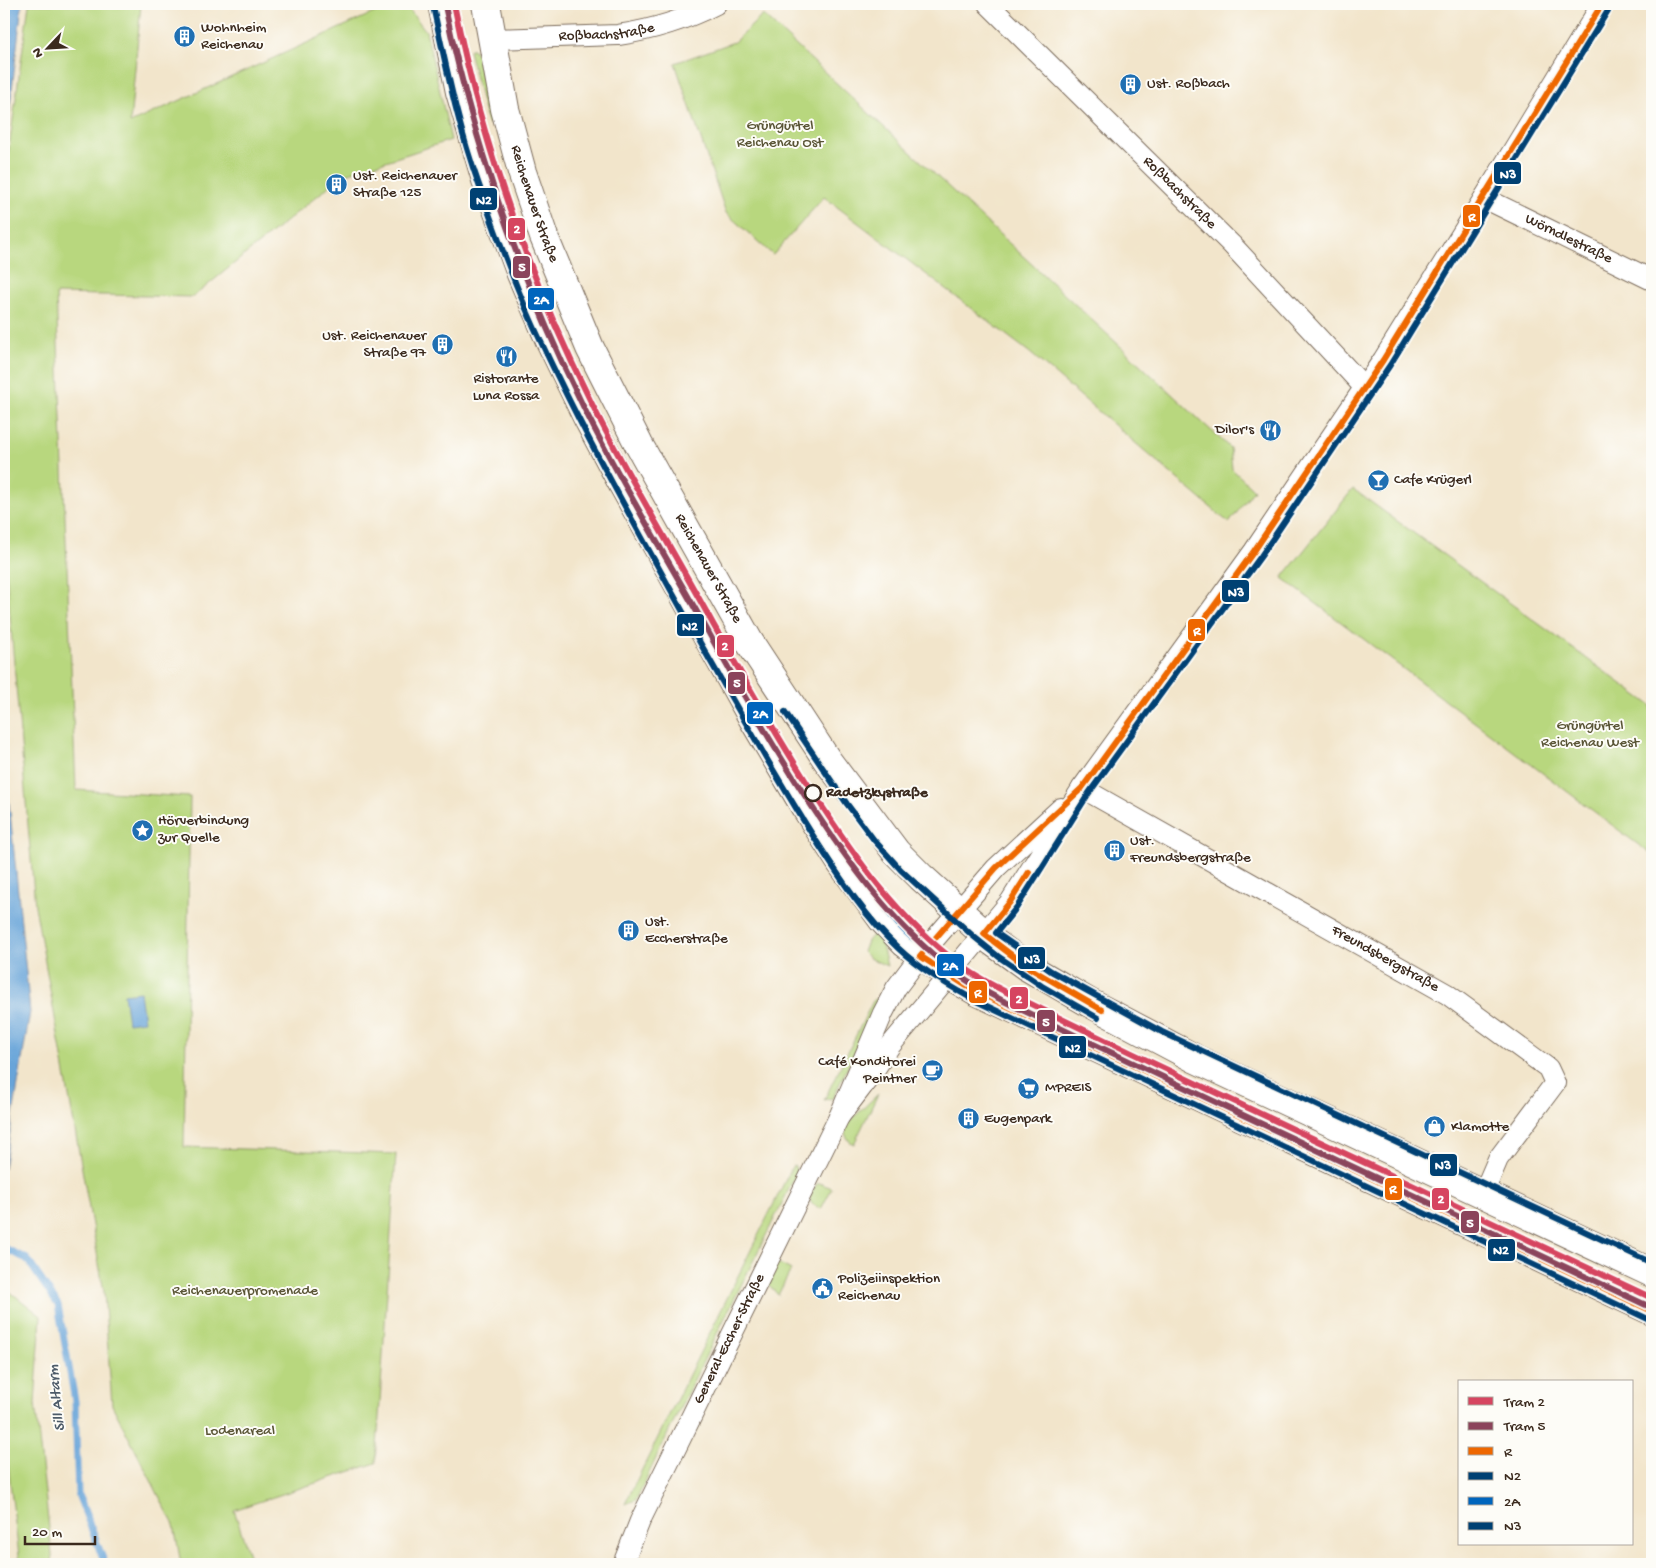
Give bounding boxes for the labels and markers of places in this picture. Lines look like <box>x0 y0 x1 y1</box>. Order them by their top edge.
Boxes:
place label: Wohnheim Reichenau <box>201 19 267 54</box>
building icon: Wohnheim Reichenau <box>173 25 197 49</box>
building icon: Ust. Roßbach <box>1119 72 1143 96</box>
place label: Ust. Roßbach <box>1147 75 1230 93</box>
place label: Ust. Reichenauer Straße 125 <box>353 167 459 202</box>
building icon: Ust. Reichenauer Straße 125 <box>325 173 349 197</box>
place label: Ust. Reichenauer Straße 97 <box>322 327 428 362</box>
building icon: Ust. Reichenauer Straße 97 <box>430 333 454 357</box>
restaurant icon: Ristorante Luna Rossa <box>494 344 518 368</box>
place label: Ristorante Luna Rossa <box>473 370 540 405</box>
restaurant icon: Dilor's <box>1258 418 1282 442</box>
place label: Dilor's <box>1214 421 1254 439</box>
bar icon: Cafe Krügerl <box>1366 468 1390 492</box>
place label: Cafe Krügerl <box>1394 471 1472 489</box>
marker: Radetzkystraße <box>804 784 822 802</box>
place label: Radetzkystraße <box>825 784 929 802</box>
place label: Hörverbindung zur Quelle <box>158 812 249 847</box>
place icon: Hörverbindung zur Quelle <box>130 818 154 842</box>
place label: Ust. Freundsbergstraße <box>1129 832 1251 867</box>
building icon: Ust. Freundsbergstraße <box>1102 838 1126 862</box>
place label: Ust. Eccherstraße <box>645 913 728 948</box>
building icon: Ust. Eccherstraße <box>617 919 641 943</box>
place label: Café Konditorei Peintner <box>818 1053 918 1088</box>
cafe icon: Café Konditorei Peintner <box>920 1059 944 1083</box>
supermarket icon: MPREIS <box>1017 1076 1041 1100</box>
place label: MPREIS <box>1045 1079 1091 1097</box>
building icon: Eugenpark <box>956 1107 980 1131</box>
place label: Eugenpark <box>984 1110 1053 1128</box>
shop icon: Klamotte <box>1423 1115 1447 1139</box>
place label: Klamotte <box>1451 1118 1510 1136</box>
place label: Polizeiinspektion Reichenau <box>837 1270 940 1305</box>
public building icon: Polizeiinspektion Reichenau <box>810 1276 834 1300</box>

